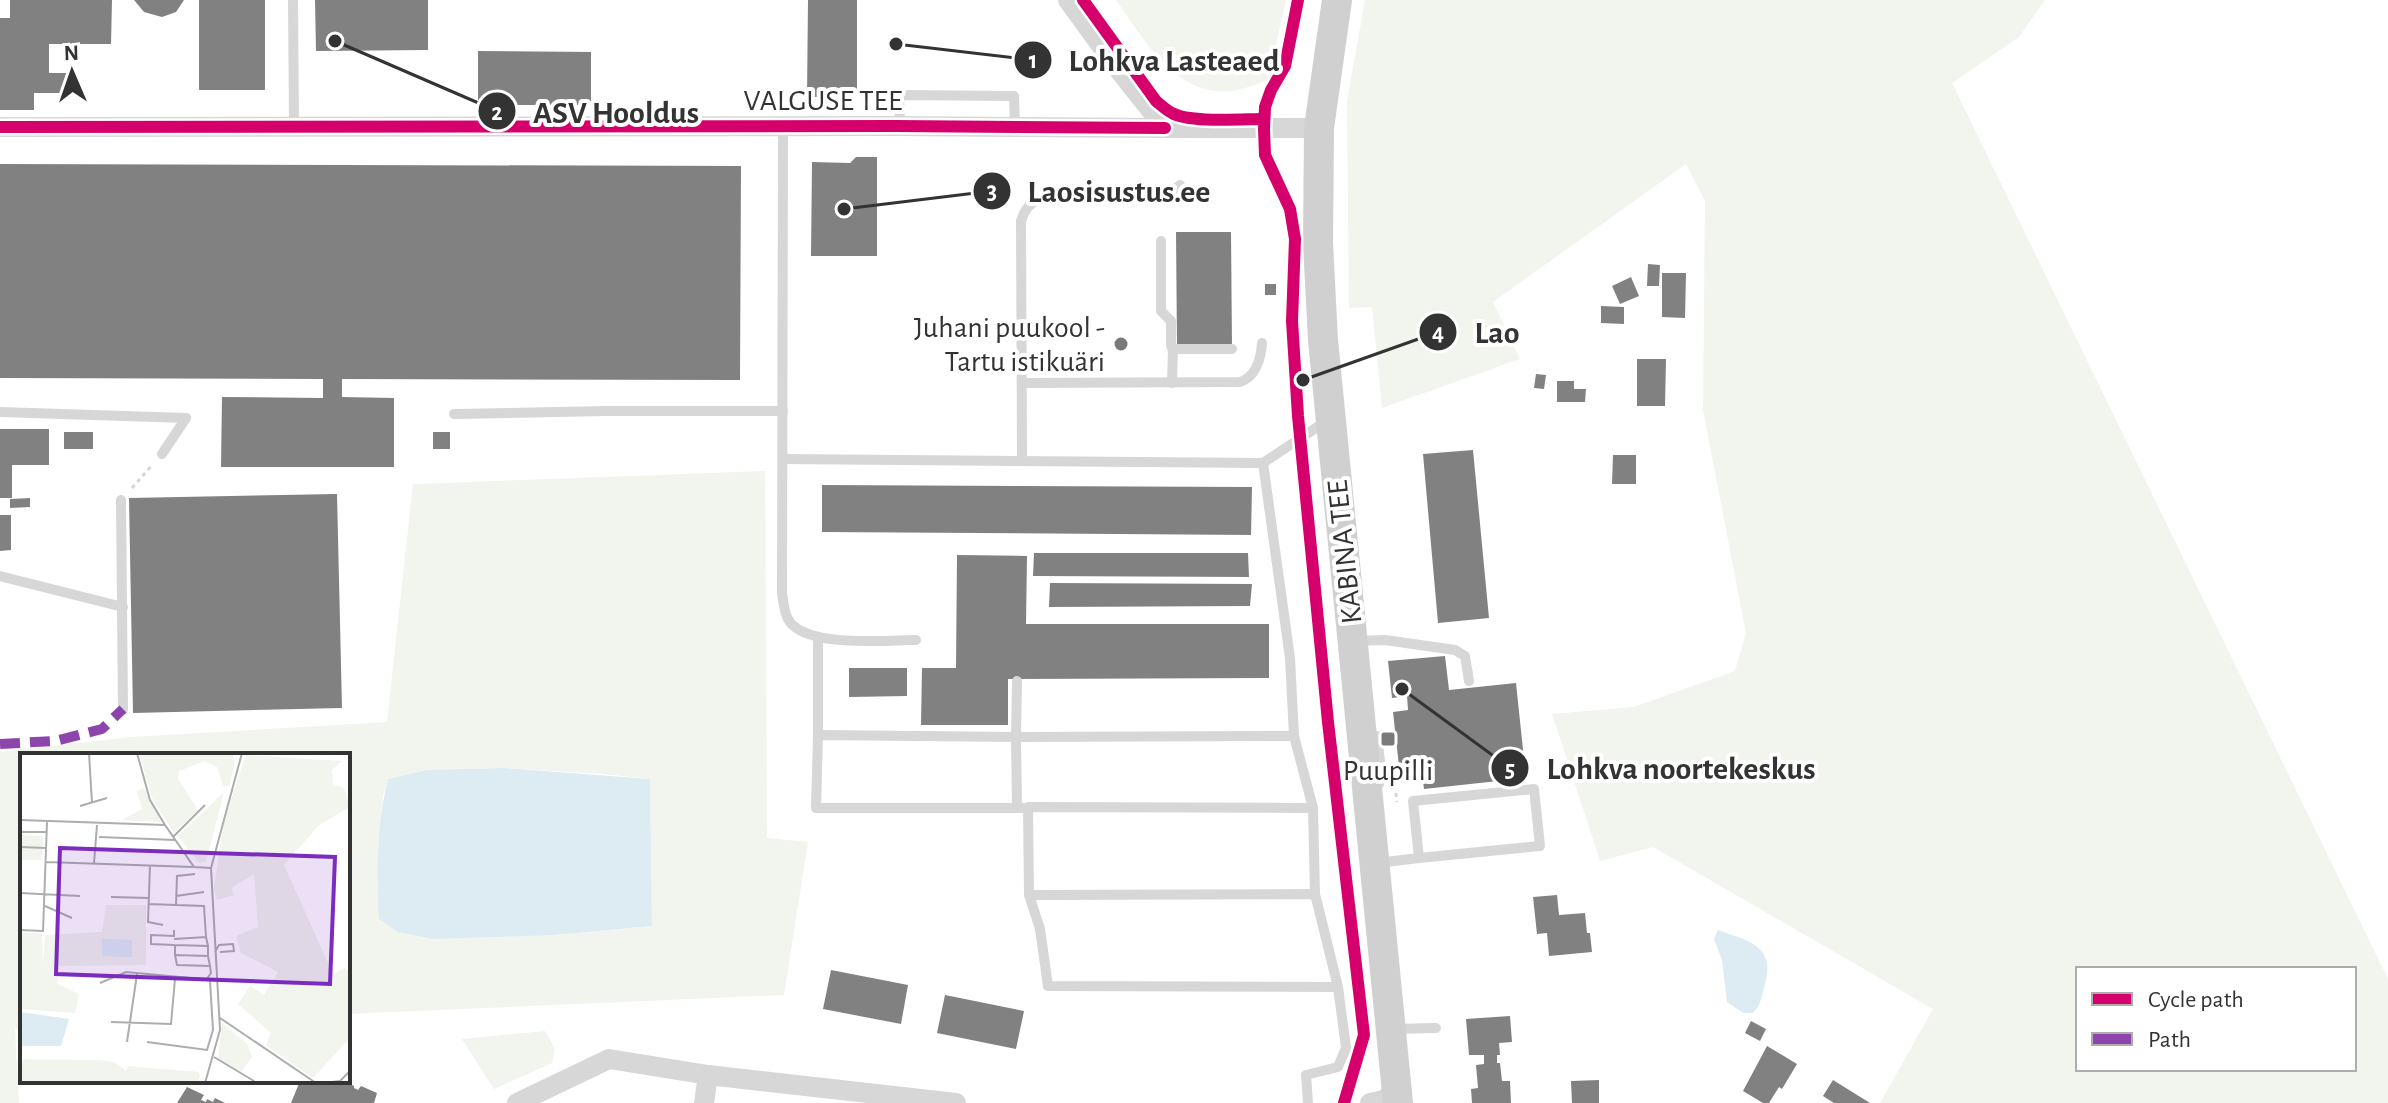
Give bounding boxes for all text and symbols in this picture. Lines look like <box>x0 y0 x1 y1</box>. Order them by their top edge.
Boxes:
north arrow <box>32 32 112 112</box>
callout: Lohkva Lasteaed <box>1013 32 1296 88</box>
text: N <box>63 42 79 64</box>
text: Lohkva Lasteaed <box>1069 45 1280 77</box>
text: 1 <box>1029 49 1037 73</box>
callout: ASV Hooldus <box>477 83 715 139</box>
street label: VALGUSE TEE <box>744 86 903 116</box>
text: ASV Hooldus <box>533 97 699 129</box>
text: 2 <box>491 101 503 125</box>
callout: Laosisustus.ee <box>972 163 1227 219</box>
text: Laosisustus.ee <box>1028 176 1210 208</box>
text: 3 <box>987 180 997 204</box>
callout: Lao <box>1418 304 1535 360</box>
place label: Juhani puukool - Tartu istikuäri <box>914 313 1105 377</box>
text: Lao <box>1474 317 1520 349</box>
text: 4 <box>1432 321 1444 345</box>
marker: Juhani puukool - Tartu istikuäri <box>1112 335 1130 353</box>
street label: KABINA TEE <box>1323 479 1367 625</box>
marker: Puupilli <box>1379 730 1397 748</box>
callout: Lohkva noortekeskus <box>1490 740 1831 796</box>
inset map <box>20 753 350 1083</box>
text: Lohkva noortekeskus <box>1546 753 1816 785</box>
place label: Puupilli <box>1343 756 1433 786</box>
text: 5 <box>1505 758 1515 782</box>
legend <box>2076 967 2356 1071</box>
text: Cycle path <box>2148 988 2244 1012</box>
text: Path <box>2148 1028 2191 1052</box>

